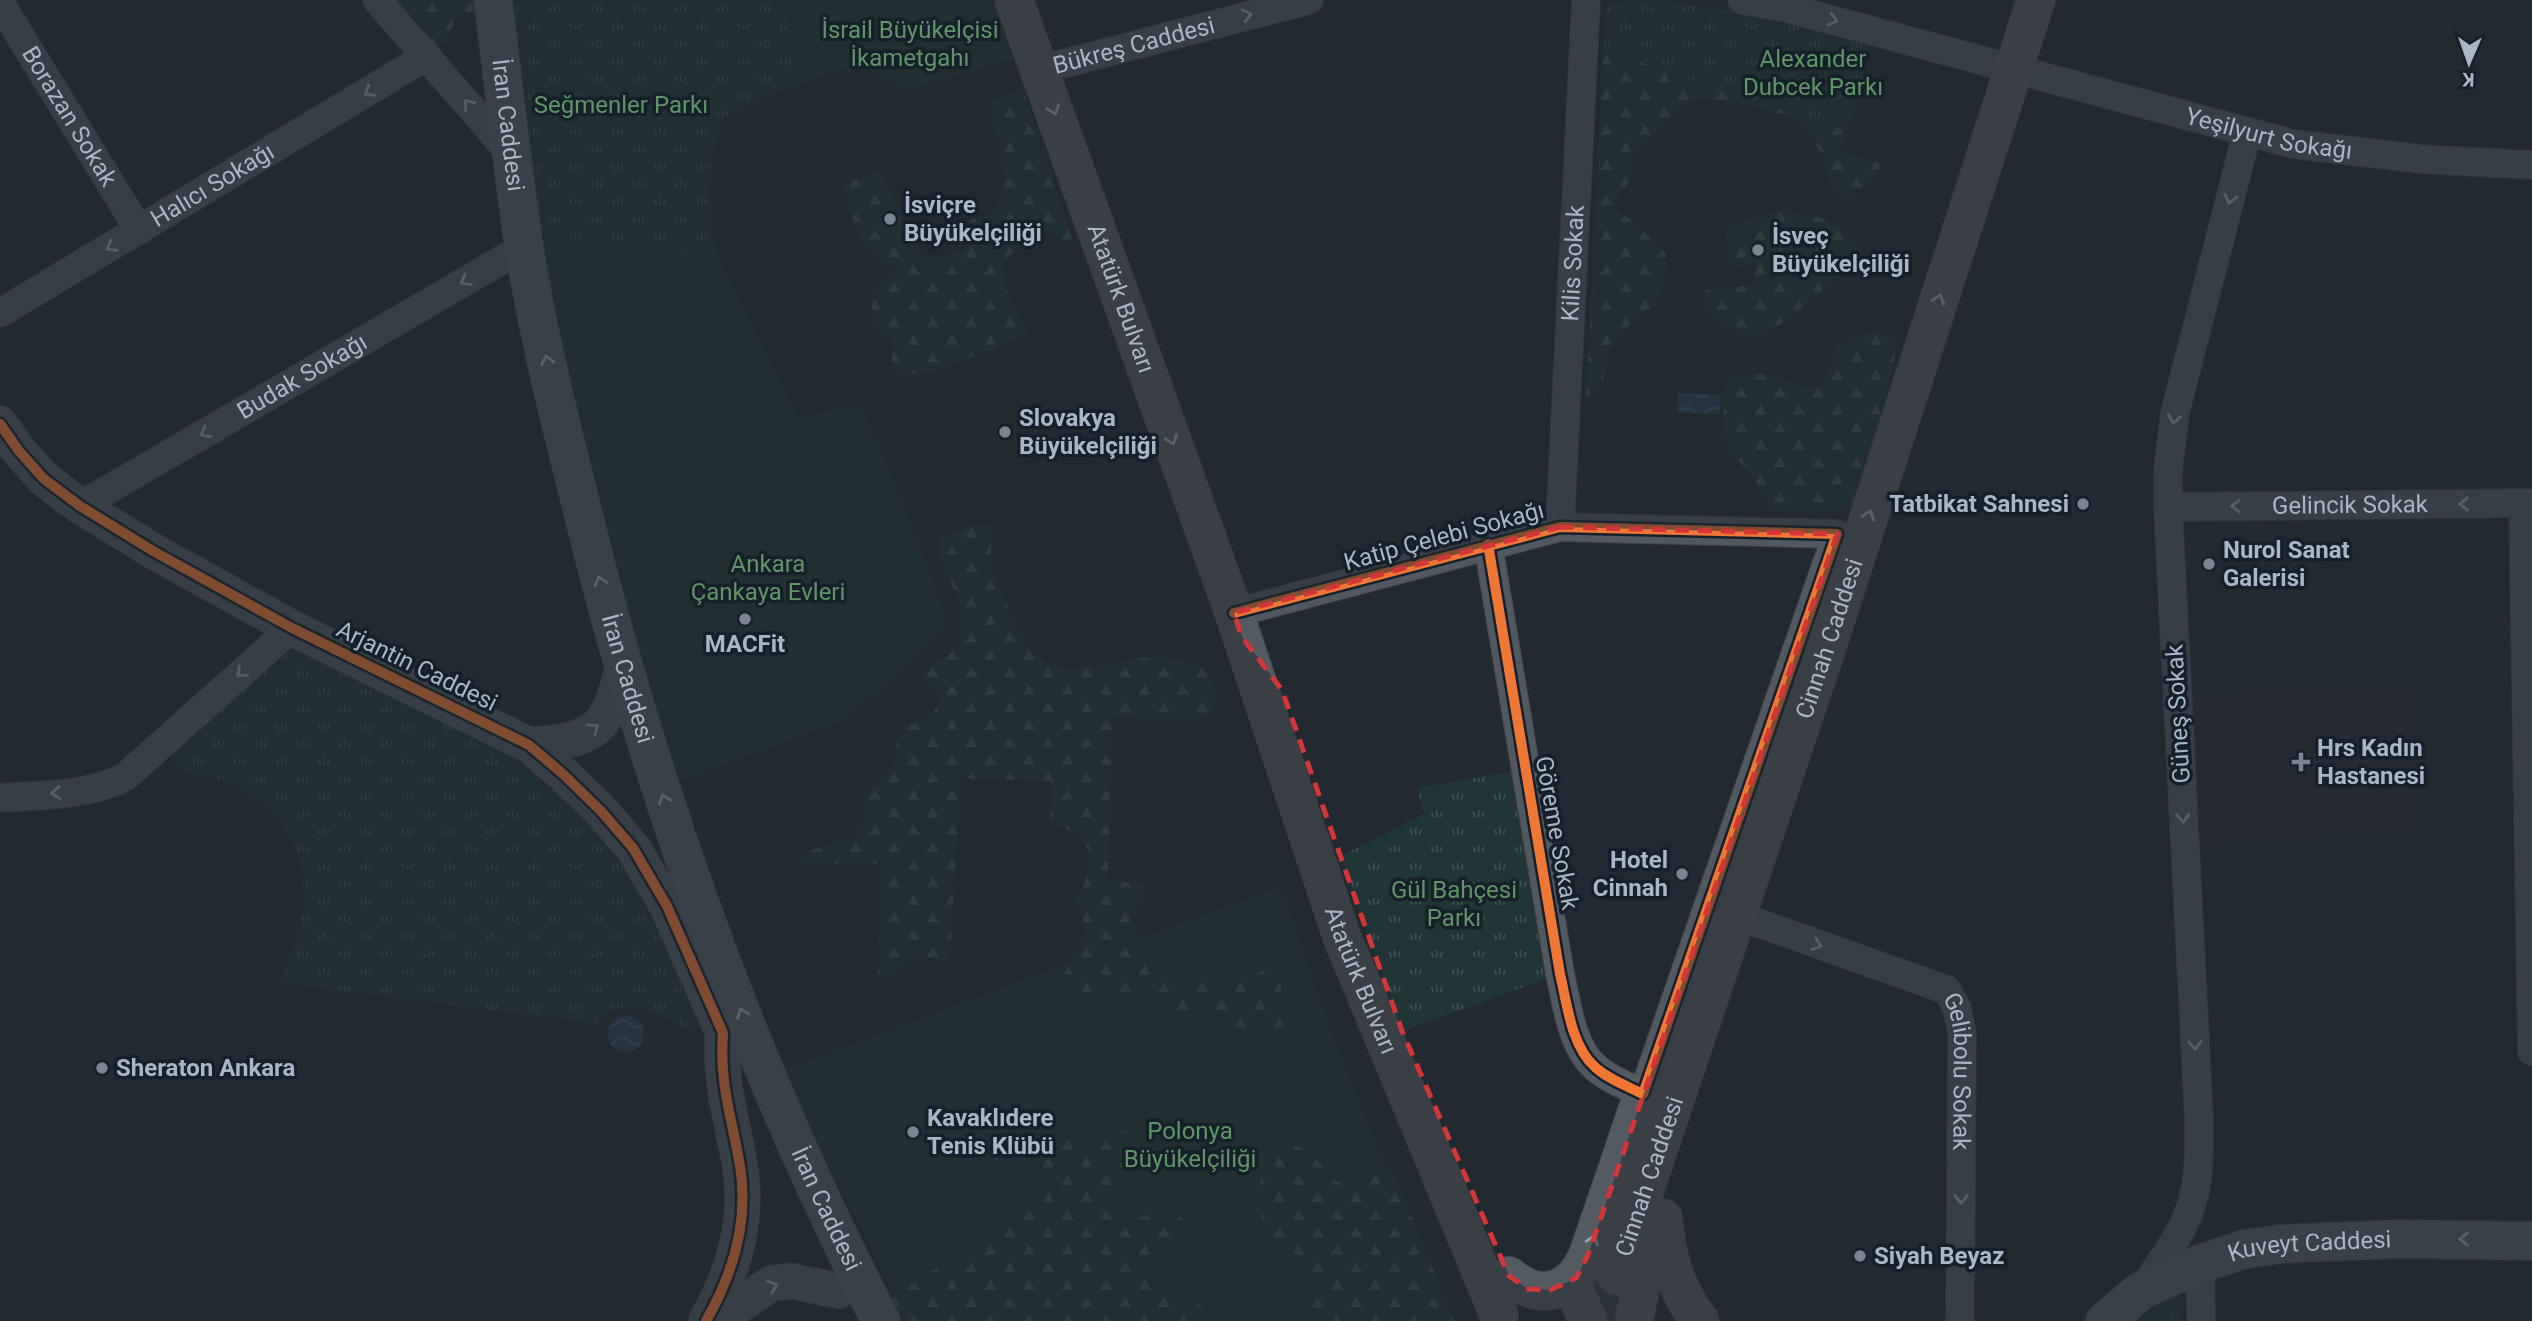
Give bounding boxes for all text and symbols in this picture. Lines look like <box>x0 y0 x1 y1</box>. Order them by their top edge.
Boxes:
one-way arrow <box>1241 9 1253 23</box>
street label: Bükreş Caddesi <box>1050 11 1218 80</box>
one-way arrow <box>1827 12 1839 27</box>
park label: İsrail Büyükelçisi İkametgahı <box>821 16 999 72</box>
north arrow <box>2434 28 2504 98</box>
street label: Borazan Sokak <box>16 41 123 192</box>
park label: Alexander Dubcek Parkı <box>1743 45 1883 101</box>
street label: İran Caddesi <box>486 57 530 193</box>
text: K <box>2461 68 2475 91</box>
one-way arrow <box>363 83 376 96</box>
park label: Seğmenler Parkı <box>534 91 708 119</box>
one-way arrow <box>464 99 476 112</box>
street label: Yeşilyurt Sokağı <box>2182 102 2354 165</box>
one-way arrow <box>1046 104 1060 116</box>
street label: Halıcı Sokağı <box>146 137 279 233</box>
place label: İsviçre Büyükelçiliği <box>904 191 1042 247</box>
one-way arrow <box>2224 193 2238 205</box>
street label: Kilis Sokak <box>1556 204 1590 322</box>
marker: İsviçre Büyükelçiliği <box>882 211 898 227</box>
street label: Atatürk Bulvarı <box>1081 220 1161 377</box>
place label: İsveç Büyükelçiliği <box>1772 222 1910 278</box>
one-way arrow <box>105 239 118 252</box>
marker: İsveç Büyükelçiliği <box>1750 242 1766 258</box>
one-way arrow <box>460 273 473 286</box>
one-way arrow <box>1931 293 1946 305</box>
street label: Budak Sokağı <box>232 328 372 425</box>
one-way arrow <box>541 354 556 366</box>
place label: Slovakya Büyükelçiliği <box>1019 404 1157 460</box>
one-way arrow <box>2167 414 2182 425</box>
marker: Slovakya Büyükelçiliği <box>997 424 1013 440</box>
one-way arrow <box>200 425 213 438</box>
one-way arrow <box>1164 433 1178 445</box>
place label: Tatbikat Sahnesi <box>1889 490 2069 518</box>
street label: Gelincik Sokak <box>2272 490 2429 520</box>
street label: Katip Çelebi Sokağı <box>1341 496 1547 576</box>
marker: Tatbikat Sahnesi <box>2075 496 2091 512</box>
one-way arrow <box>2458 496 2469 512</box>
one-way arrow <box>2231 498 2241 514</box>
one-way arrow <box>1861 510 1876 522</box>
place label: Nurol Sanat Galerisi <box>2223 536 2350 592</box>
park label: Ankara Çankaya Evleri <box>691 550 845 606</box>
street label: Cinnah Caddesi <box>1790 555 1869 723</box>
marker: Nurol Sanat Galerisi <box>2201 556 2217 572</box>
one-way arrow <box>593 576 608 588</box>
street label: İran Caddesi <box>596 611 660 747</box>
marker: MACFit <box>737 611 753 627</box>
street label: Arjantin Caddesi <box>332 615 502 717</box>
place label: MACFit <box>705 630 785 658</box>
street label: Güneş Sokak <box>2160 643 2196 784</box>
one-way arrow <box>237 665 250 678</box>
one-way arrow <box>586 724 599 736</box>
place label: Hrs Kadın Hastanesi <box>2317 734 2425 790</box>
marker: Hrs Kadın Hastanesi <box>2291 752 2311 772</box>
street label: Göreme Sokak <box>1530 754 1584 913</box>
one-way arrow <box>50 785 61 800</box>
one-way arrow <box>658 794 672 806</box>
one-way arrow <box>2176 812 2191 823</box>
place label: Hotel Cinnah <box>1593 846 1668 902</box>
marker: Hotel Cinnah <box>1674 866 1690 882</box>
park label: Gül Bahçesi Parkı <box>1391 876 1517 932</box>
street label: Atatürk Bulvarı <box>1319 903 1403 1058</box>
one-way arrow <box>1810 937 1822 951</box>
street label: Gelibolu Sokak <box>1937 988 1976 1151</box>
one-way arrow <box>737 1008 751 1020</box>
one-way arrow <box>2188 1040 2203 1051</box>
place label: Sheraton Ankara <box>116 1054 295 1082</box>
marker: Sheraton Ankara <box>94 1060 110 1076</box>
street label: Cinnah Caddesi <box>1610 1093 1689 1260</box>
place label: Kavaklıdere Tenis Klübü <box>927 1104 1054 1160</box>
park label: Polonya Büyükelçiliği <box>1124 1117 1256 1173</box>
marker: Kavaklıdere Tenis Klübü <box>905 1124 921 1140</box>
street label: İran Caddesi <box>785 1143 867 1275</box>
one-way arrow <box>1953 1194 1969 1205</box>
street label: Kuveyt Caddesi <box>2224 1225 2392 1268</box>
one-way arrow <box>2458 1231 2469 1247</box>
one-way arrow <box>1585 1234 1599 1246</box>
place label: Siyah Beyaz <box>1874 1242 2004 1270</box>
marker: Siyah Beyaz <box>1852 1248 1868 1264</box>
one-way arrow <box>766 1280 778 1294</box>

